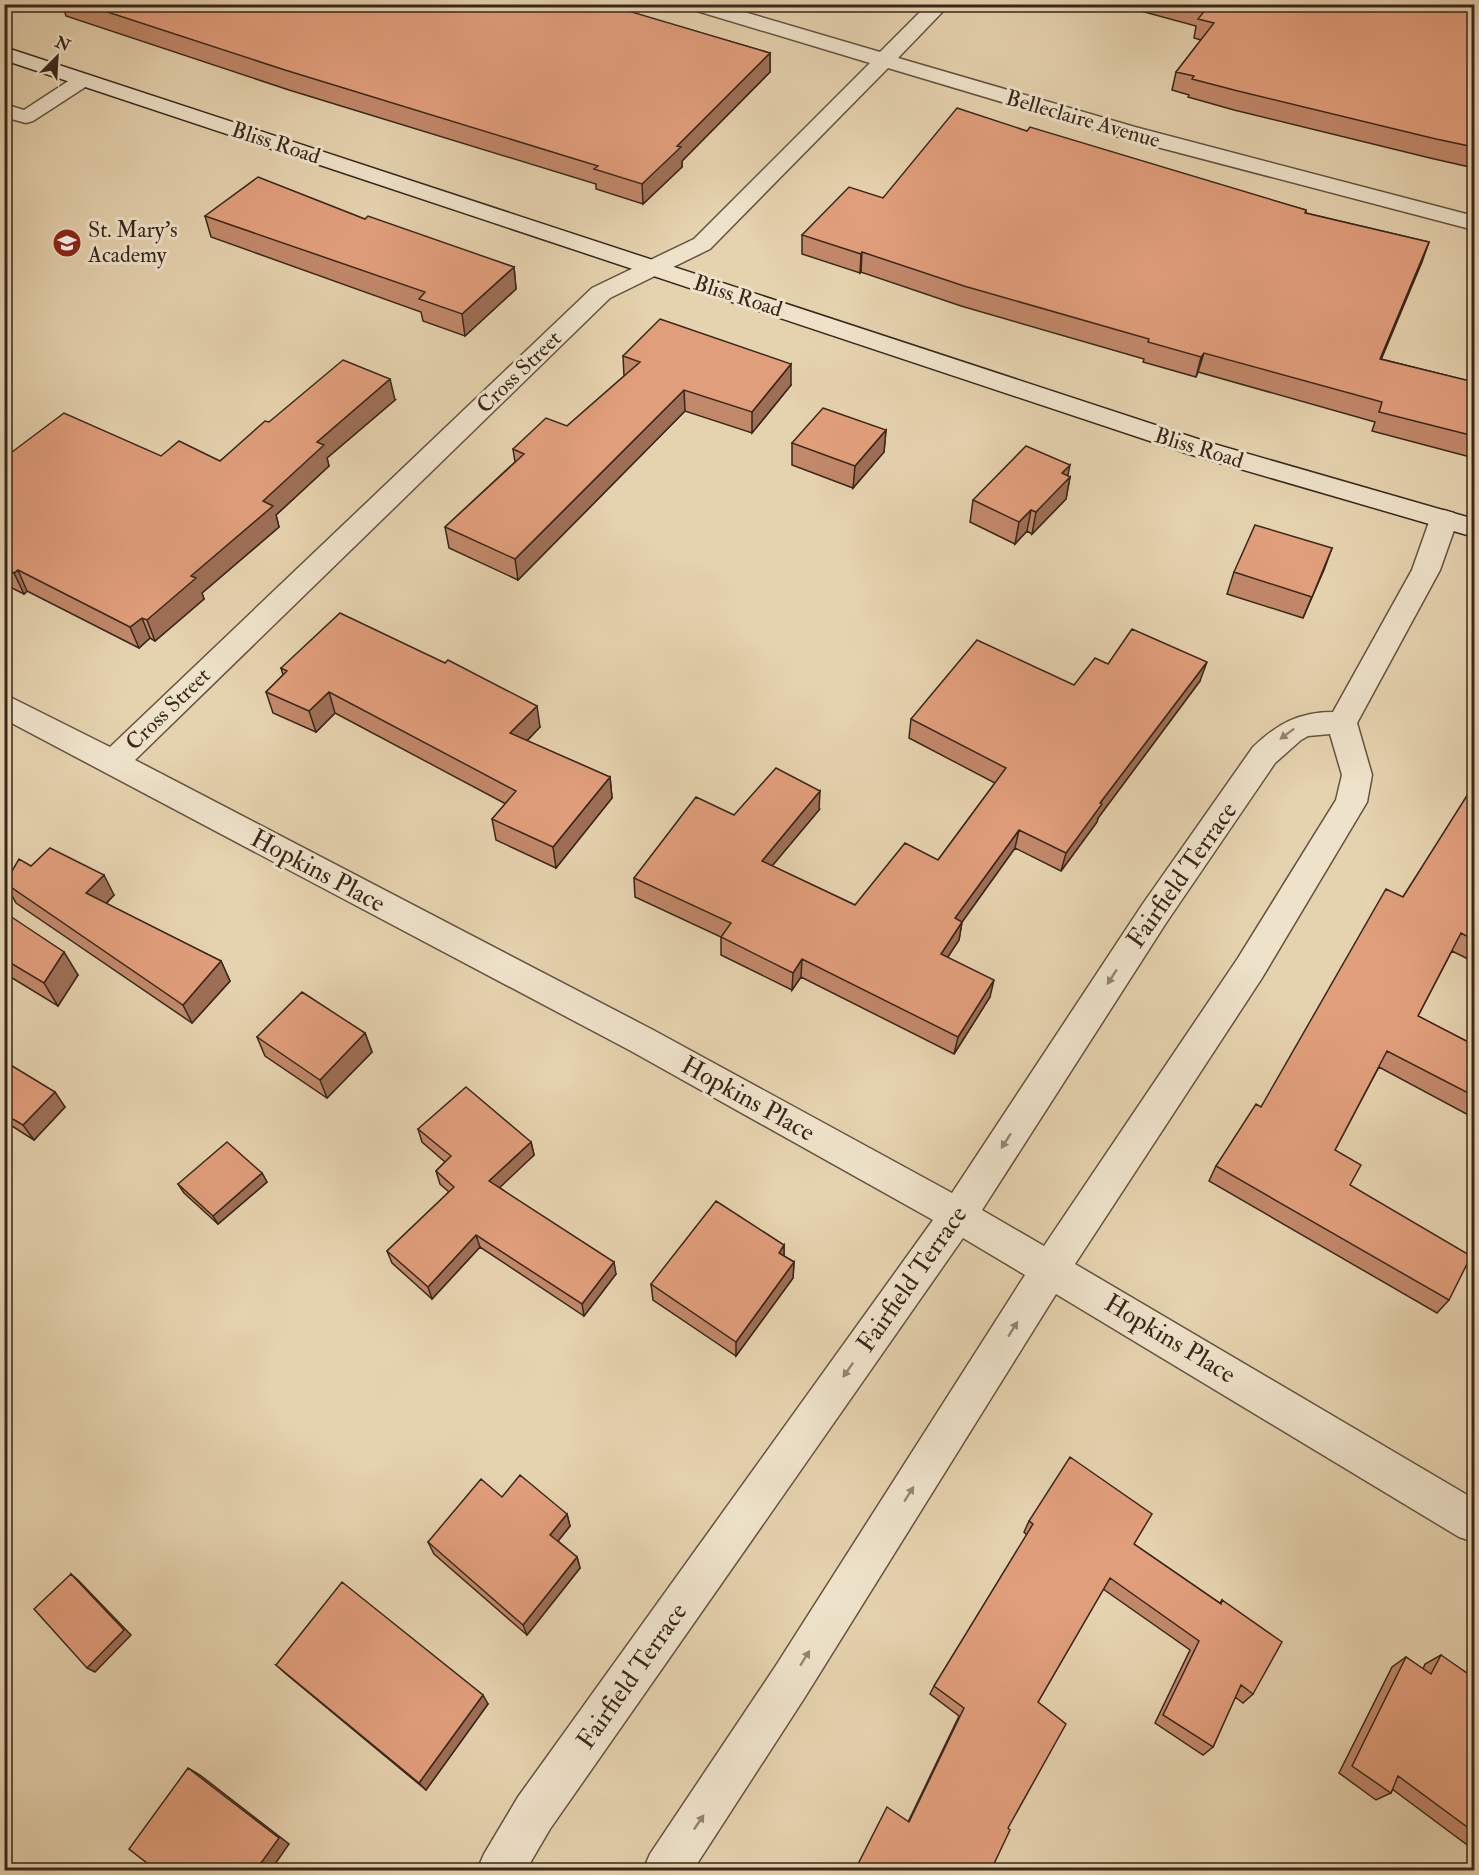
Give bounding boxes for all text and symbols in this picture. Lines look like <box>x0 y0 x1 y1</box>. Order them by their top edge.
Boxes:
north arrow <box>27 27 87 87</box>
text: N <box>51 32 74 57</box>
street label: Belleclaire Avenue <box>1003 84 1163 154</box>
street label: Bliss Road <box>228 116 324 171</box>
place label: St. Mary's Academy <box>87 216 178 269</box>
school or university icon: St. Mary's Academy <box>51 227 83 259</box>
street label: Bliss Road <box>690 269 786 324</box>
street label: Cross Street <box>471 325 567 419</box>
street label: Bliss Road <box>1151 421 1247 475</box>
street label: Cross Street <box>120 662 216 756</box>
one-way arrow <box>1279 728 1295 740</box>
street label: Fairfield Terrace <box>1120 796 1244 954</box>
street label: Hopkins Place <box>245 822 391 921</box>
one-way arrow <box>1106 969 1118 985</box>
street label: Hopkins Place <box>675 1049 820 1150</box>
one-way arrow <box>1001 1133 1012 1149</box>
street label: Fairfield Terrace <box>850 1200 974 1358</box>
street label: Hopkins Place <box>1098 1287 1242 1392</box>
one-way arrow <box>1008 1321 1019 1337</box>
one-way arrow <box>842 1363 854 1378</box>
one-way arrow <box>904 1485 915 1502</box>
street label: Fairfield Terrace <box>570 1597 694 1755</box>
one-way arrow <box>800 1650 811 1667</box>
one-way arrow <box>693 1814 704 1830</box>

